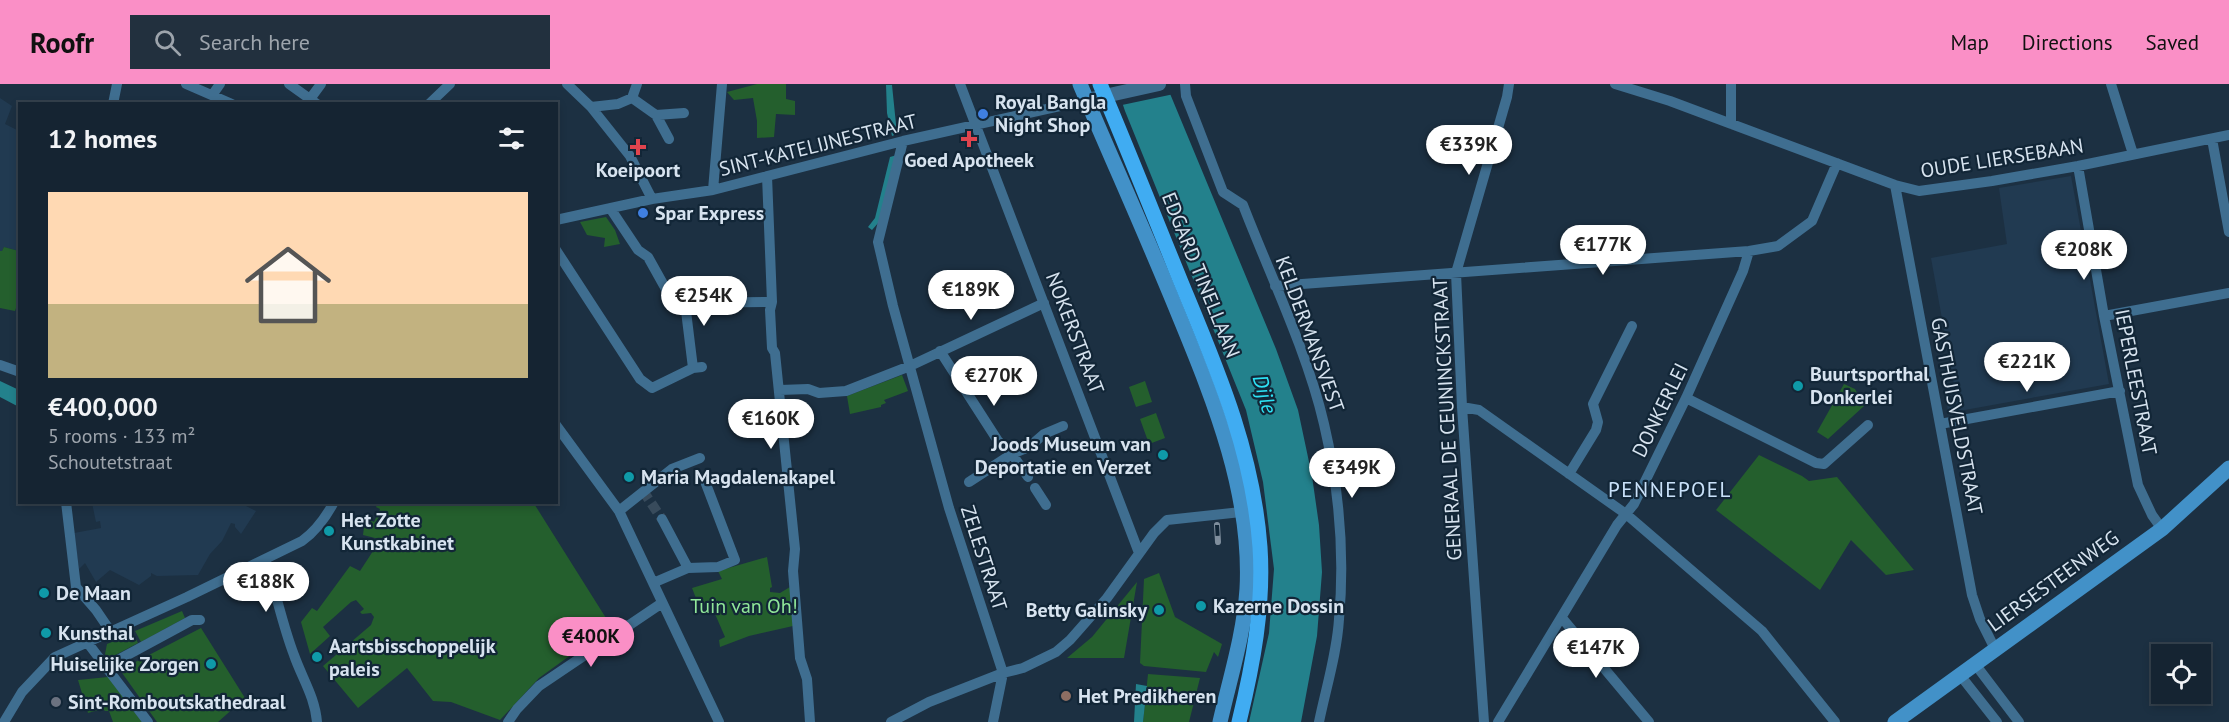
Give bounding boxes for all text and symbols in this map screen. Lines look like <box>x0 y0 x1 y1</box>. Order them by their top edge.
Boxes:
search box <box>130 15 550 69</box>
text: Roofr <box>30 24 94 61</box>
icon: search <box>151 26 184 59</box>
text: Search here <box>199 28 310 56</box>
text: Map <box>1950 29 1989 56</box>
text: Directions <box>2022 29 2113 56</box>
text: Saved <box>2146 29 2199 56</box>
place label: Royal Bangla Night Shop <box>995 89 1106 138</box>
marker: Royal Bangla Night Shop <box>976 107 990 121</box>
street label: SINT-KATELIJNESTRAAT <box>716 108 920 182</box>
text: 12 homes <box>48 122 157 155</box>
icon: filters <box>495 122 528 155</box>
pin: €339K <box>1427 125 1511 176</box>
text: €339K <box>1440 131 1498 157</box>
marker: Goed Apotheek <box>962 132 976 146</box>
street label: OUDE LIERSEBAAN <box>1919 132 2085 184</box>
marker: Koeipoort <box>629 138 647 156</box>
place label: Goed Apotheek <box>904 147 1034 173</box>
place label: Koeipoort <box>596 157 680 183</box>
street label: EDGARD TINELLAAN <box>1156 188 1246 362</box>
place label: Spar Express <box>655 200 764 226</box>
marker: Spar Express <box>636 206 650 220</box>
pin: €177K <box>1561 225 1645 276</box>
pin: €208K <box>2042 230 2126 281</box>
icon: home <box>234 231 342 339</box>
text: €177K <box>1574 231 1632 257</box>
text: €208K <box>2055 236 2113 262</box>
street label: KELDERMANSVEST <box>1270 252 1350 416</box>
street label: NOKERSTRAAT <box>1040 268 1110 398</box>
pin: €189K <box>929 270 1013 321</box>
pin: €254K <box>662 276 746 327</box>
text: €189K <box>942 276 1000 302</box>
street label: GENERAAL DE CEUNINCKSTRAAT <box>1427 277 1467 561</box>
text: €254K <box>675 282 733 308</box>
street label: IEPERLEESTRAAT <box>2109 307 2163 457</box>
street label: GASTHUISVELDSTRAAT <box>1925 315 1989 517</box>
pin: €221K <box>1985 342 2069 393</box>
text: €221K <box>1998 348 2056 374</box>
pin: €270K <box>952 356 1036 407</box>
street label: DONKERLEI <box>1626 358 1694 462</box>
place label: Buurtsporthal Donkerlei <box>1810 361 1929 410</box>
text: €270K <box>965 362 1023 388</box>
water label: Dijle <box>1247 371 1283 417</box>
marker: Buurtsporthal Donkerlei <box>1791 379 1805 393</box>
text: €400,000 <box>48 390 158 423</box>
pin: €160K <box>729 399 813 450</box>
text: €160K <box>742 405 800 431</box>
text: 5 rooms · 133 m² <box>48 423 195 449</box>
place label: Joods Museum van Deportatie en Verzet <box>975 431 1151 480</box>
marker: Joods Museum van Deportatie en Verzet <box>1156 448 1170 462</box>
pin: €349K <box>1310 448 1394 499</box>
text: Schoutetstraat <box>48 449 172 475</box>
text: €349K <box>1323 454 1381 480</box>
place label: Maria Magdalenakapel <box>641 464 835 490</box>
marker: Maria Magdalenakapel <box>622 470 636 484</box>
district label: PENNEPOEL <box>1608 476 1732 503</box>
street label: ZELESTRAAT <box>955 502 1013 614</box>
place label: Het Zotte Kunstkabinet <box>341 507 454 556</box>
marker: Het Zotte Kunstkabinet <box>322 524 336 538</box>
street label: LIERSESTEENWEG <box>1982 525 2124 637</box>
pin: €188K <box>224 562 308 613</box>
text: €188K <box>237 568 295 594</box>
place label: De Maan <box>56 580 131 606</box>
marker: De Maan <box>37 586 51 600</box>
park label: Tuin van Oh! <box>690 593 798 619</box>
place label: Kazerne Dossin <box>1213 593 1344 619</box>
place label: Betty Galinsky <box>1026 597 1147 623</box>
marker: Kazerne Dossin <box>1194 599 1208 613</box>
marker: Betty Galinsky <box>1152 603 1166 617</box>
pin: €400K <box>549 617 633 668</box>
place label: Kunsthal <box>58 620 134 646</box>
text: €400K <box>562 623 620 649</box>
marker: Kunsthal <box>39 626 53 640</box>
pin: €147K <box>1554 628 1638 679</box>
place label: Aartsbisschoppelijk paleis <box>329 633 496 682</box>
text: €147K <box>1567 634 1625 660</box>
map controls <box>2151 644 2211 704</box>
button: locate <box>2151 644 2211 704</box>
marker: Aartsbisschoppelijk paleis <box>310 650 324 664</box>
place label: Huiselijke Zorgen <box>50 651 199 677</box>
marker: Huiselijke Zorgen <box>204 657 218 671</box>
place label: Het Predikheren <box>1078 683 1216 709</box>
place label: Sint-Romboutskathedraal <box>68 689 286 715</box>
marker: Het Predikheren <box>1059 689 1073 703</box>
marker: Sint-Romboutskathedraal <box>49 695 63 709</box>

